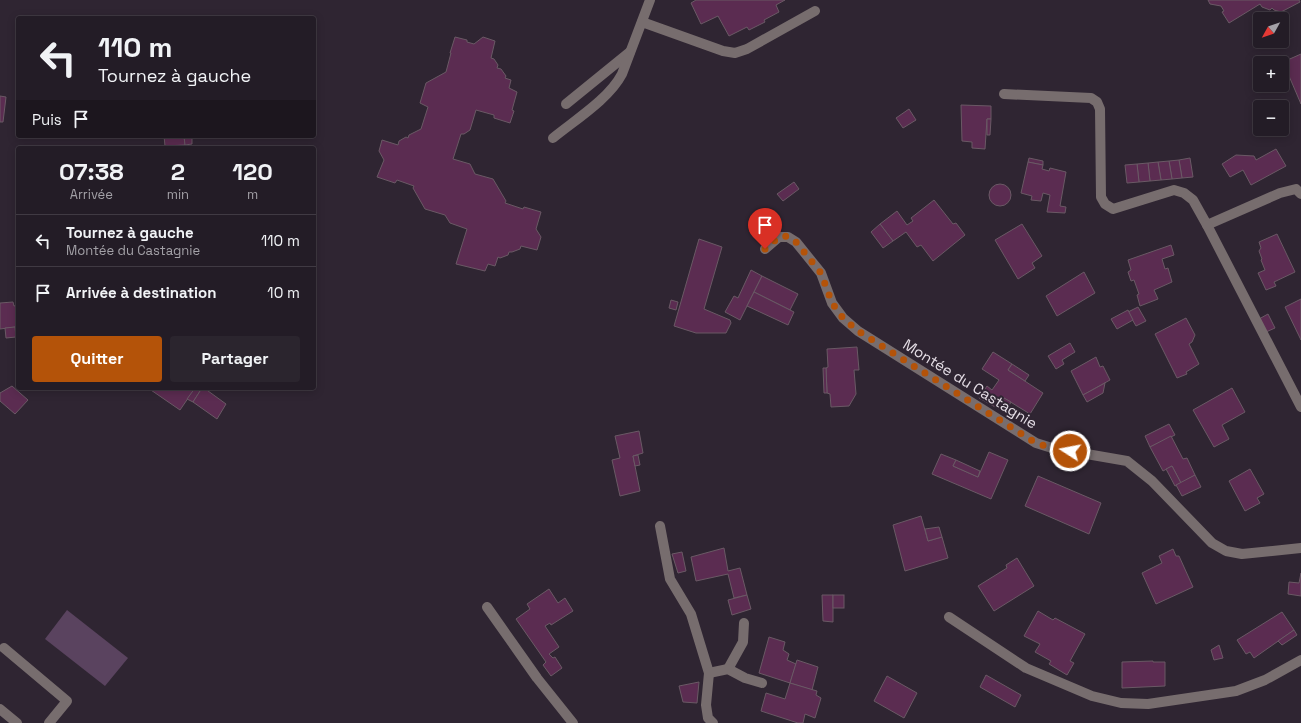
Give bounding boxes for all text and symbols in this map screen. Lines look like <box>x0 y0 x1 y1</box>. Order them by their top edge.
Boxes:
north arrow <box>1253 12 1289 48</box>
map controls <box>1253 12 1289 136</box>
text: 110 m <box>98 29 172 65</box>
icon: left <box>32 32 84 84</box>
button: + <box>1253 56 1289 92</box>
text: Tournez à gauche <box>98 64 251 87</box>
button: − <box>1253 100 1289 136</box>
icon: arrive <box>70 108 92 130</box>
text: Puis <box>32 110 62 129</box>
text: 07:38 <box>59 156 124 187</box>
text: 2 <box>171 156 185 187</box>
text: 120 <box>232 156 273 187</box>
text: Arrivée <box>70 186 113 203</box>
text: min <box>167 186 189 203</box>
text: m <box>247 186 258 203</box>
pin <box>748 208 782 249</box>
icon: arrive <box>754 214 776 236</box>
text: Tournez à gauche <box>66 223 194 242</box>
icon: left <box>32 230 54 252</box>
text: 110 m <box>261 231 300 250</box>
text: Montée du Castagnie <box>66 242 200 259</box>
icon: arrive <box>32 282 54 304</box>
text: Arrivée à destination <box>66 283 216 302</box>
text: 10 m <box>267 283 300 302</box>
street label: Montée du Castagnie <box>900 335 1041 433</box>
button: Quitter <box>32 336 162 382</box>
button: Partager <box>170 336 300 382</box>
position arrow <box>1049 430 1091 472</box>

